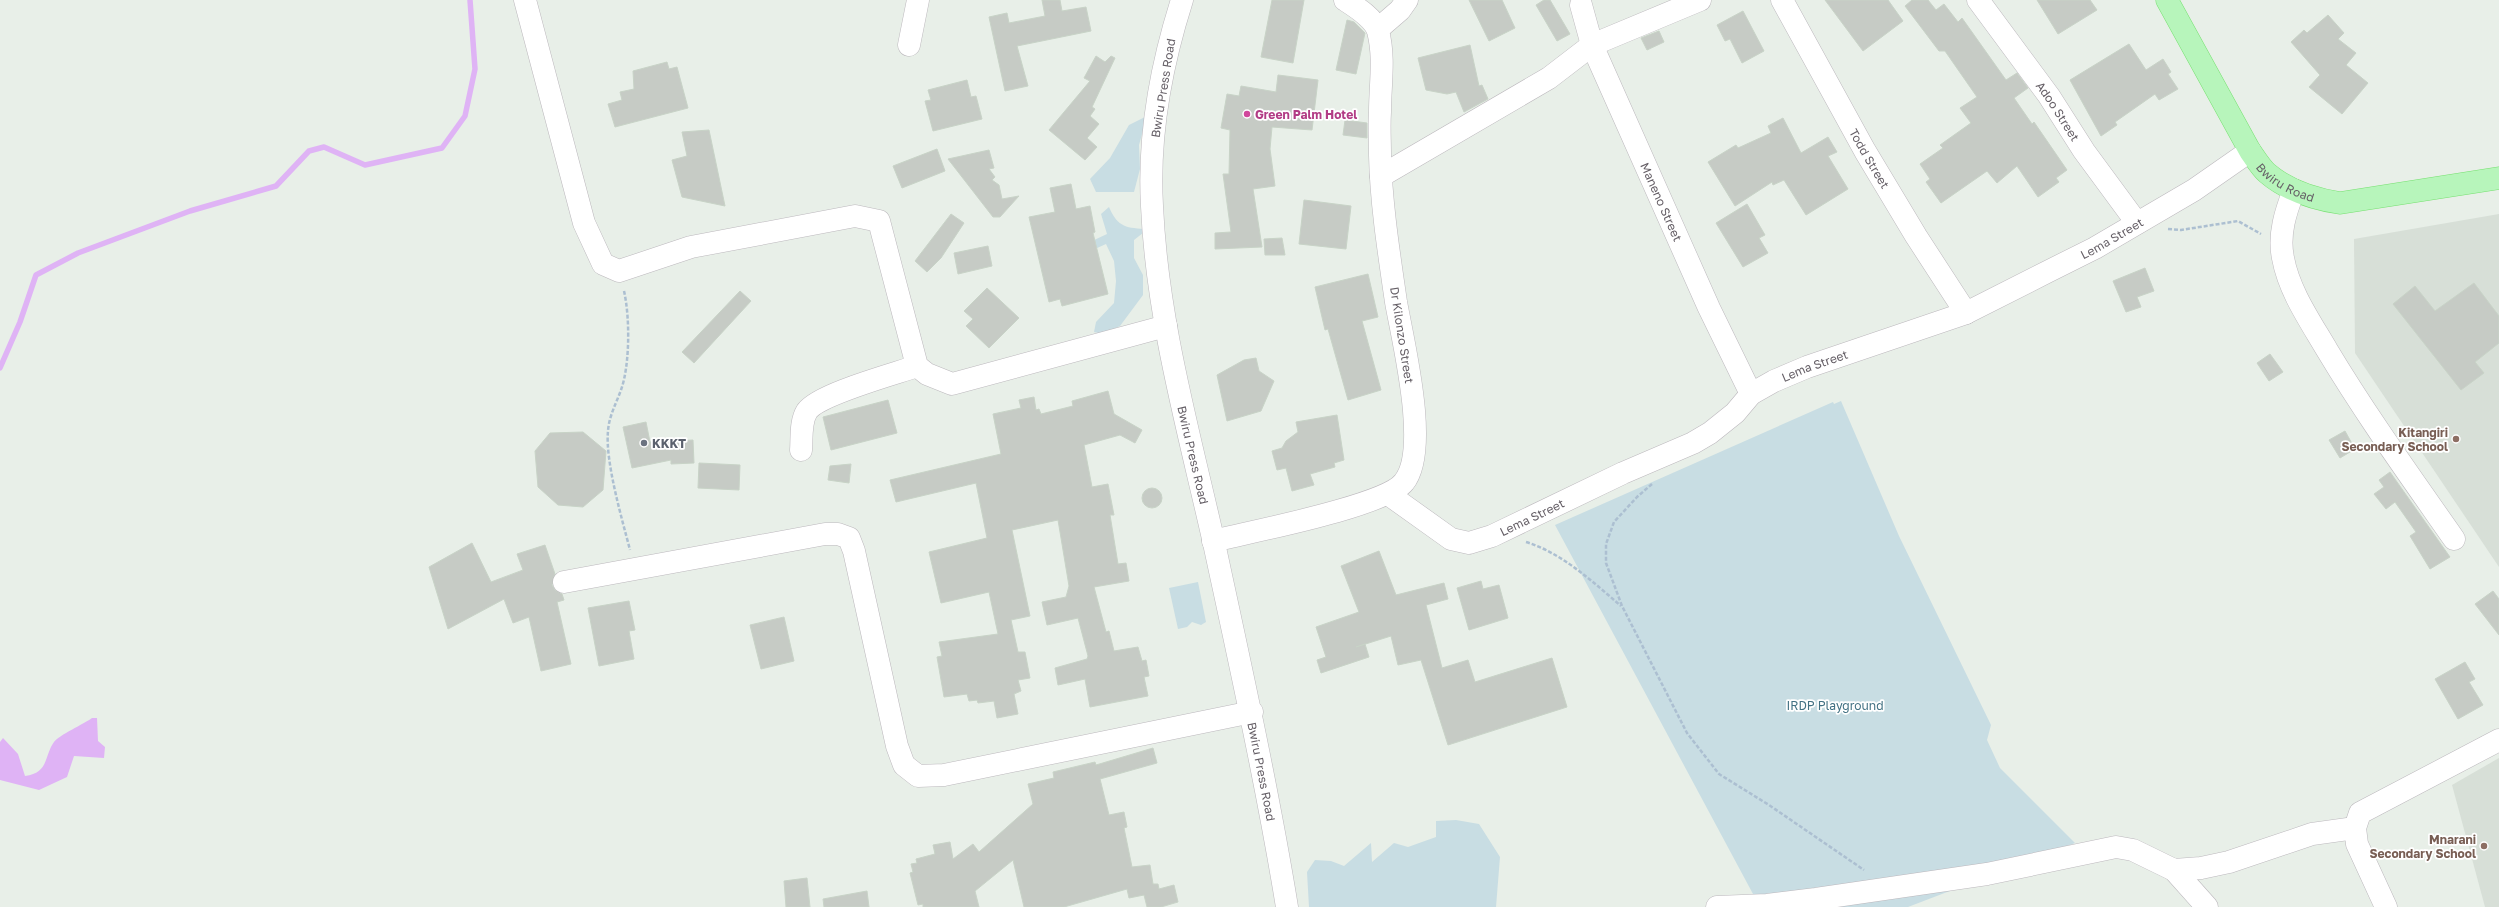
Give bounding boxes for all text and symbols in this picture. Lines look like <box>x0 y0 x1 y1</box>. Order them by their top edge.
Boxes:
street label: Bwiru Press Road <box>1148 37 1178 139</box>
street label: Adoo Street <box>2033 78 2083 144</box>
place label: Green Palm Hotel <box>1255 107 1357 122</box>
marker: Green Palm Hotel <box>1242 109 1252 119</box>
street label: Todd Street <box>1846 126 1893 191</box>
street label: Maneno Street <box>1638 160 1686 244</box>
street label: Bwiru Road <box>2253 160 2316 205</box>
street label: Lema Street <box>2078 214 2146 262</box>
street label: Dr Kilonzo Street <box>1387 286 1417 385</box>
street label: Lema Street <box>1779 346 1850 384</box>
street label: Bwiru Press Road <box>1175 404 1212 506</box>
place label: Kitangiri Secondary School <box>2341 425 2448 454</box>
marker: Kitangiri Secondary School <box>2451 434 2461 444</box>
place label: KKKT <box>652 436 686 451</box>
marker: KKKT <box>639 438 649 448</box>
street label: Lema Street <box>1497 495 1567 539</box>
park label: IRDP Playground <box>1786 698 1884 713</box>
street label: Bwiru Press Road <box>1245 721 1279 822</box>
place label: Mnarani Secondary School <box>2369 832 2476 861</box>
marker: Mnarani Secondary School <box>2479 841 2489 851</box>

